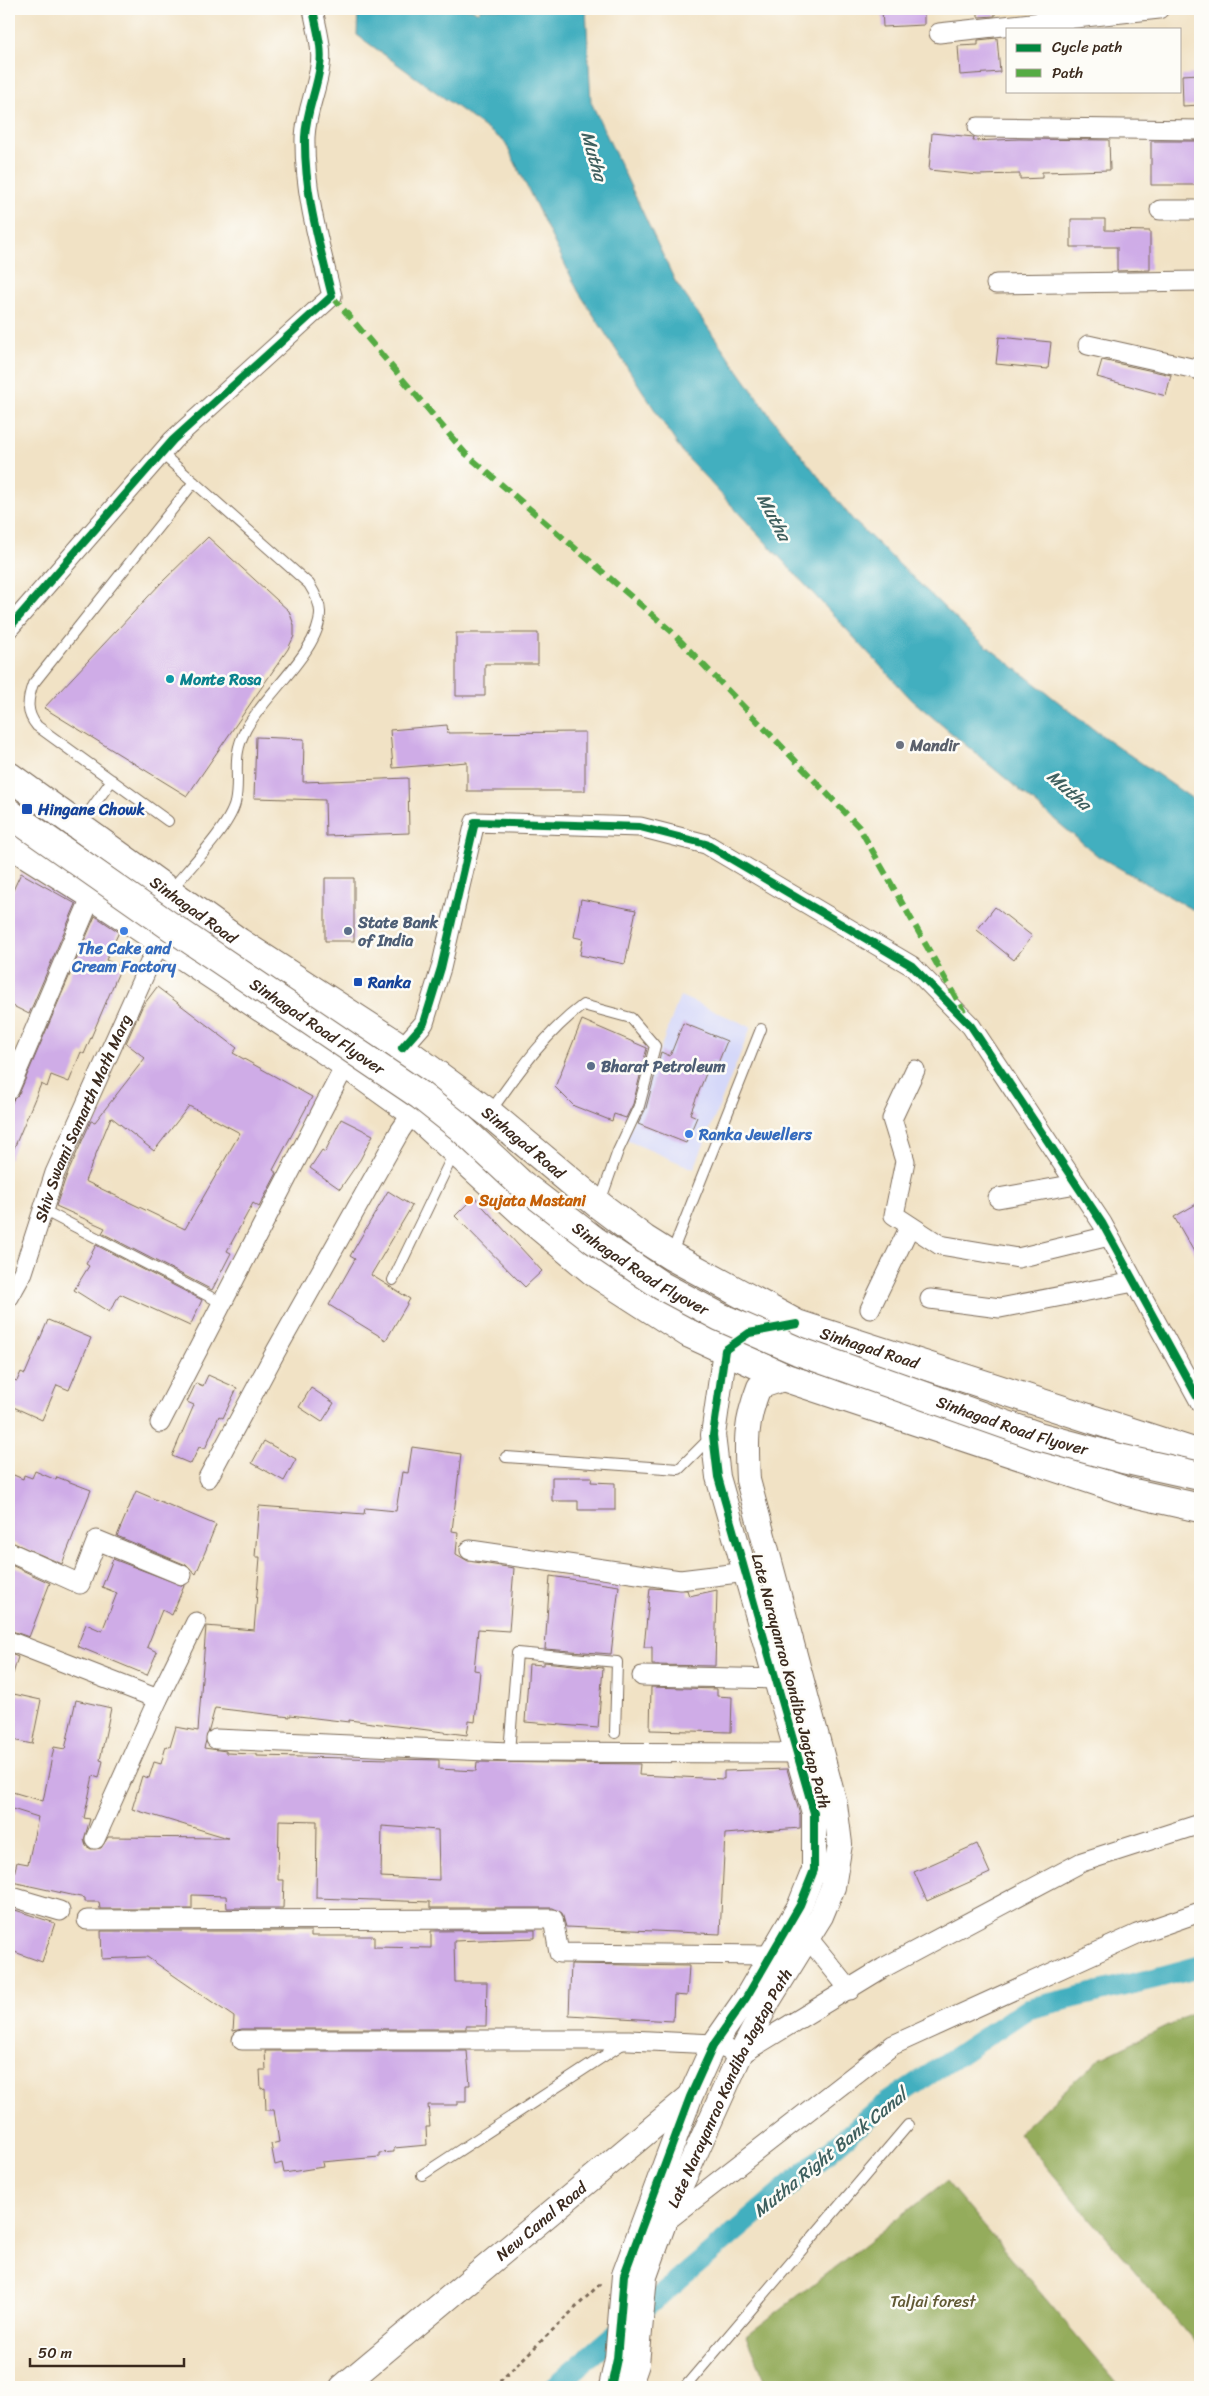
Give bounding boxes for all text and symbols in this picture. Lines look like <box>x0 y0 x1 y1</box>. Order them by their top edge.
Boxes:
legend <box>1006 28 1182 92</box>
text: Cycle path <box>1052 34 1123 60</box>
text: Path <box>1052 60 1083 86</box>
water label: Mutha <box>572 127 617 187</box>
water label: Mutha <box>748 487 801 549</box>
place label: Monte Rosa <box>179 665 261 694</box>
marker: Monte Rosa <box>164 673 176 685</box>
place label: Mandir <box>909 731 961 760</box>
marker: Mandir <box>894 739 906 751</box>
water label: Mutha <box>1039 761 1100 820</box>
place label: Hingane Chowk <box>37 795 146 824</box>
marker: Hingane Chowk <box>20 802 34 816</box>
street label: Sinhagad Road <box>144 868 245 952</box>
place label: State Bank of India <box>357 908 438 955</box>
marker: The Cake and Cream Factory <box>118 925 130 937</box>
marker: State Bank of India <box>342 925 354 937</box>
place label: The Cake and Cream Factory <box>71 934 177 981</box>
place label: Ranka <box>367 968 412 997</box>
street label: Sinhagad Road Flyover <box>244 970 393 1083</box>
marker: Ranka <box>352 976 364 988</box>
street label: Shiv Swami Samarth Math Marg <box>26 1009 139 1226</box>
place label: Bharat Petroleum <box>601 1052 726 1081</box>
marker: Bharat Petroleum <box>585 1060 597 1072</box>
street label: Sinhagad Road <box>476 1098 574 1187</box>
place label: Ranka Jewellers <box>698 1120 812 1149</box>
marker: Ranka Jewellers <box>683 1128 695 1140</box>
place label: Sujata Mastani <box>478 1186 586 1215</box>
marker: Sujata Mastani <box>463 1194 475 1206</box>
street label: Sinhagad Road Flyover <box>566 1214 716 1324</box>
street label: Sinhagad Road <box>816 1318 925 1378</box>
street label: Sinhagad Road Flyover <box>932 1387 1093 1464</box>
street label: Late Narayanrao Kondiba Jagtap Path <box>743 1550 839 1812</box>
street label: Late Narayanrao Kondiba Jagtap Path <box>658 1962 800 2212</box>
water label: Mutha Right Bank Canal <box>746 2078 917 2226</box>
street label: New Canal Road <box>488 2173 594 2268</box>
park label: Taljai forest <box>890 2287 976 2316</box>
scale bar <box>30 2336 184 2368</box>
text: 50 m <box>38 2340 73 2366</box>

